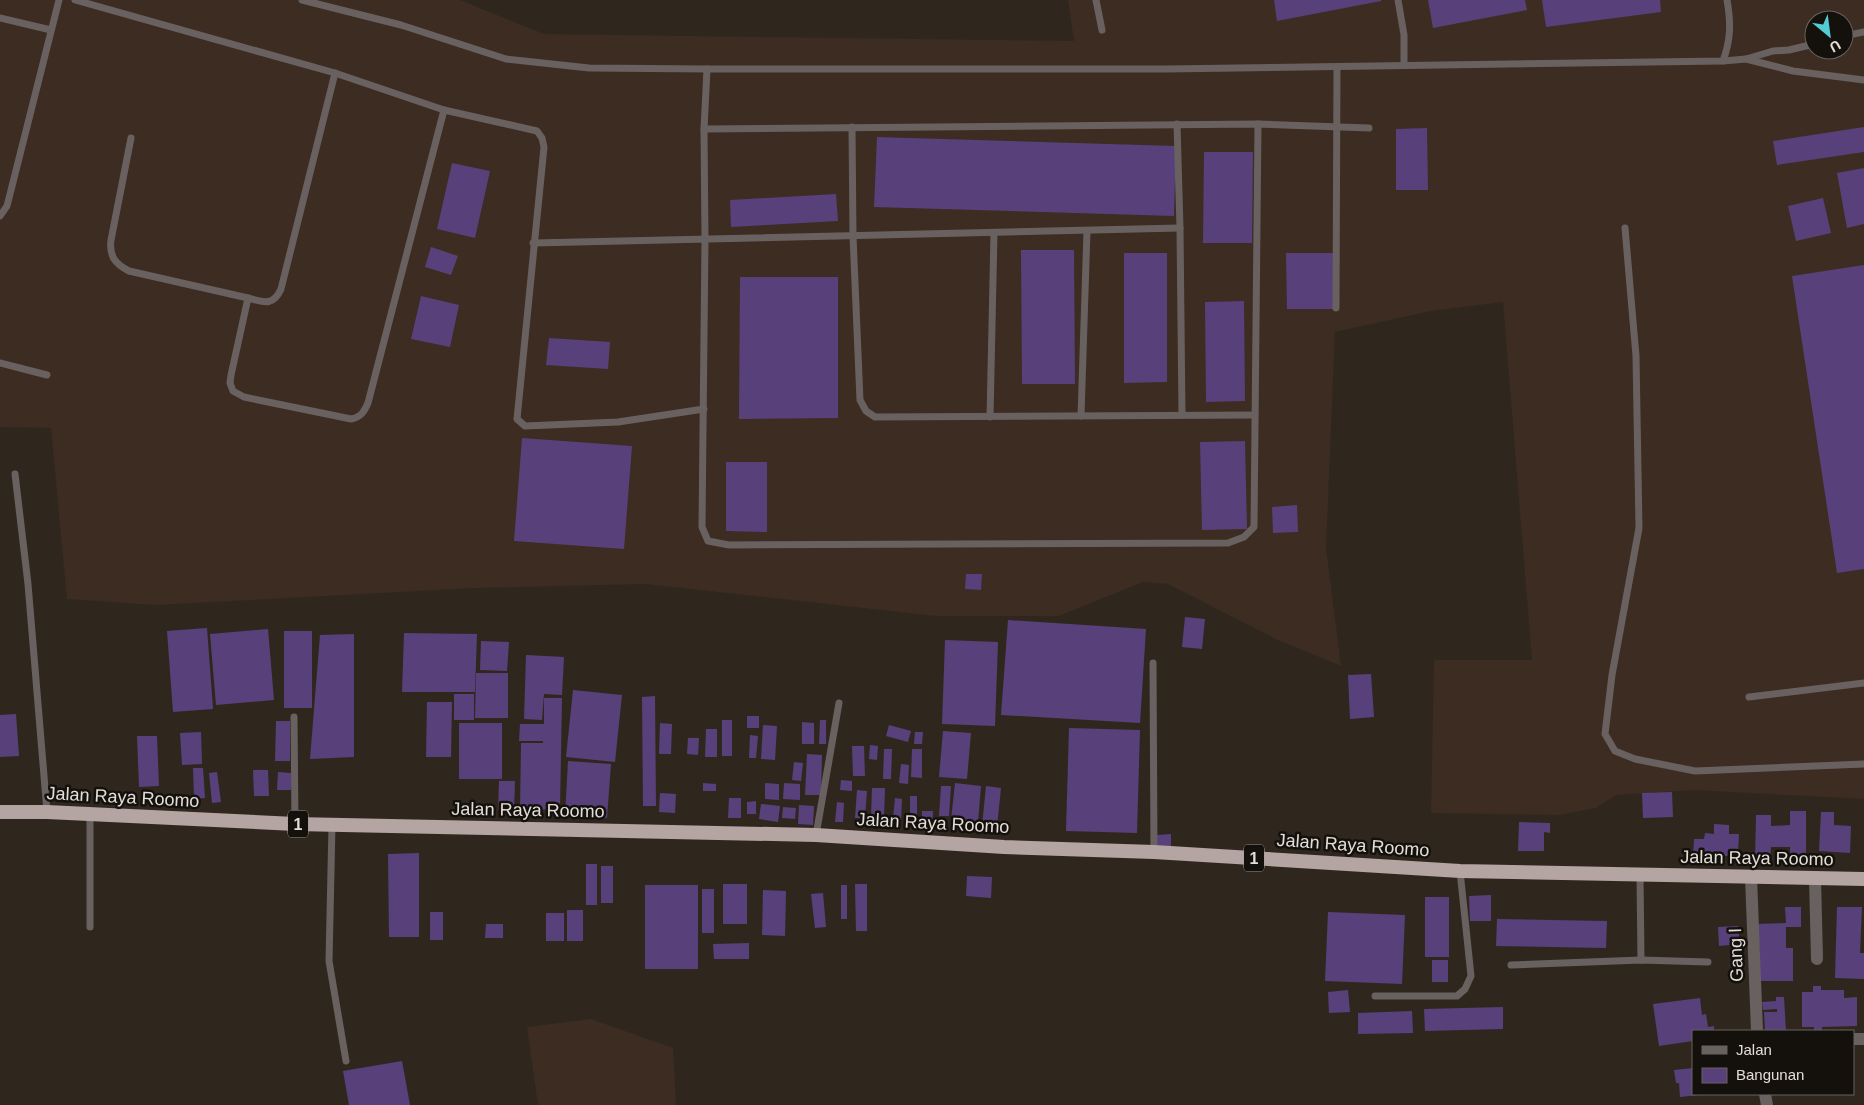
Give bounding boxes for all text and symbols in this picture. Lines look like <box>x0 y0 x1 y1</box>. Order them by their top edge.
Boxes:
north arrow <box>1804 10 1854 60</box>
text: U <box>1827 37 1844 56</box>
street label: Jalan Raya Roomo <box>46 783 200 811</box>
street label: Jalan Raya Roomo <box>451 799 605 821</box>
street label: Jalan Raya Roomo <box>856 809 1010 837</box>
road number: 1 <box>288 811 308 838</box>
street label: Jalan Raya Roomo <box>1276 830 1430 860</box>
road number: 1 <box>1244 844 1264 871</box>
street label: Jalan Raya Roomo <box>1680 847 1834 869</box>
street label: Gang I <box>1725 928 1747 982</box>
legend <box>1692 1030 1854 1095</box>
text: Jalan <box>1736 1041 1772 1058</box>
text: Bangunan <box>1736 1066 1804 1083</box>

